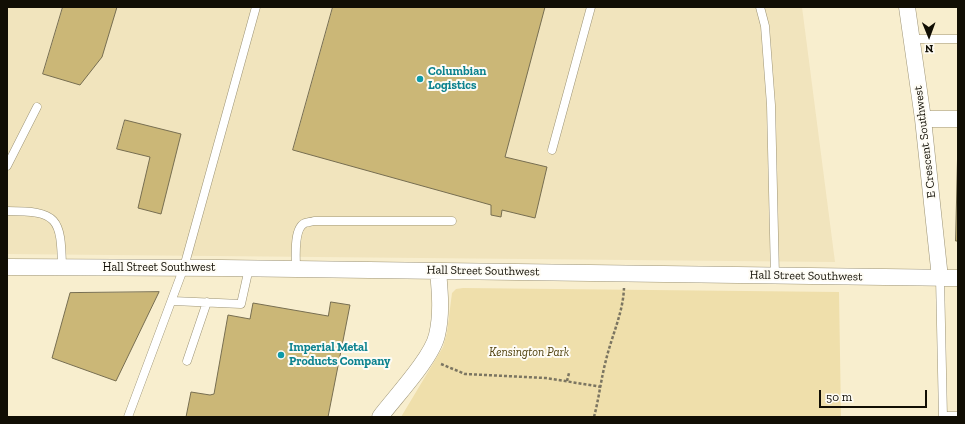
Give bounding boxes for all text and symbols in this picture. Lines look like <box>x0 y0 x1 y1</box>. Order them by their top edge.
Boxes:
north arrow <box>909 16 949 56</box>
text: N <box>925 42 934 55</box>
place label: Columbian Logistics <box>428 65 486 93</box>
marker: Columbian Logistics <box>415 74 425 84</box>
street label: E Crescent Southwest <box>911 85 939 199</box>
street label: Hall Street Southwest <box>103 261 215 275</box>
street label: Hall Street Southwest <box>426 263 540 279</box>
street label: Hall Street Southwest <box>749 268 863 284</box>
place label: Imperial Metal Products Company <box>289 341 390 369</box>
park label: Kensington Park <box>489 346 569 360</box>
marker: Imperial Metal Products Company <box>276 350 286 360</box>
scale bar <box>821 382 929 408</box>
text: 50 m <box>826 390 852 404</box>

